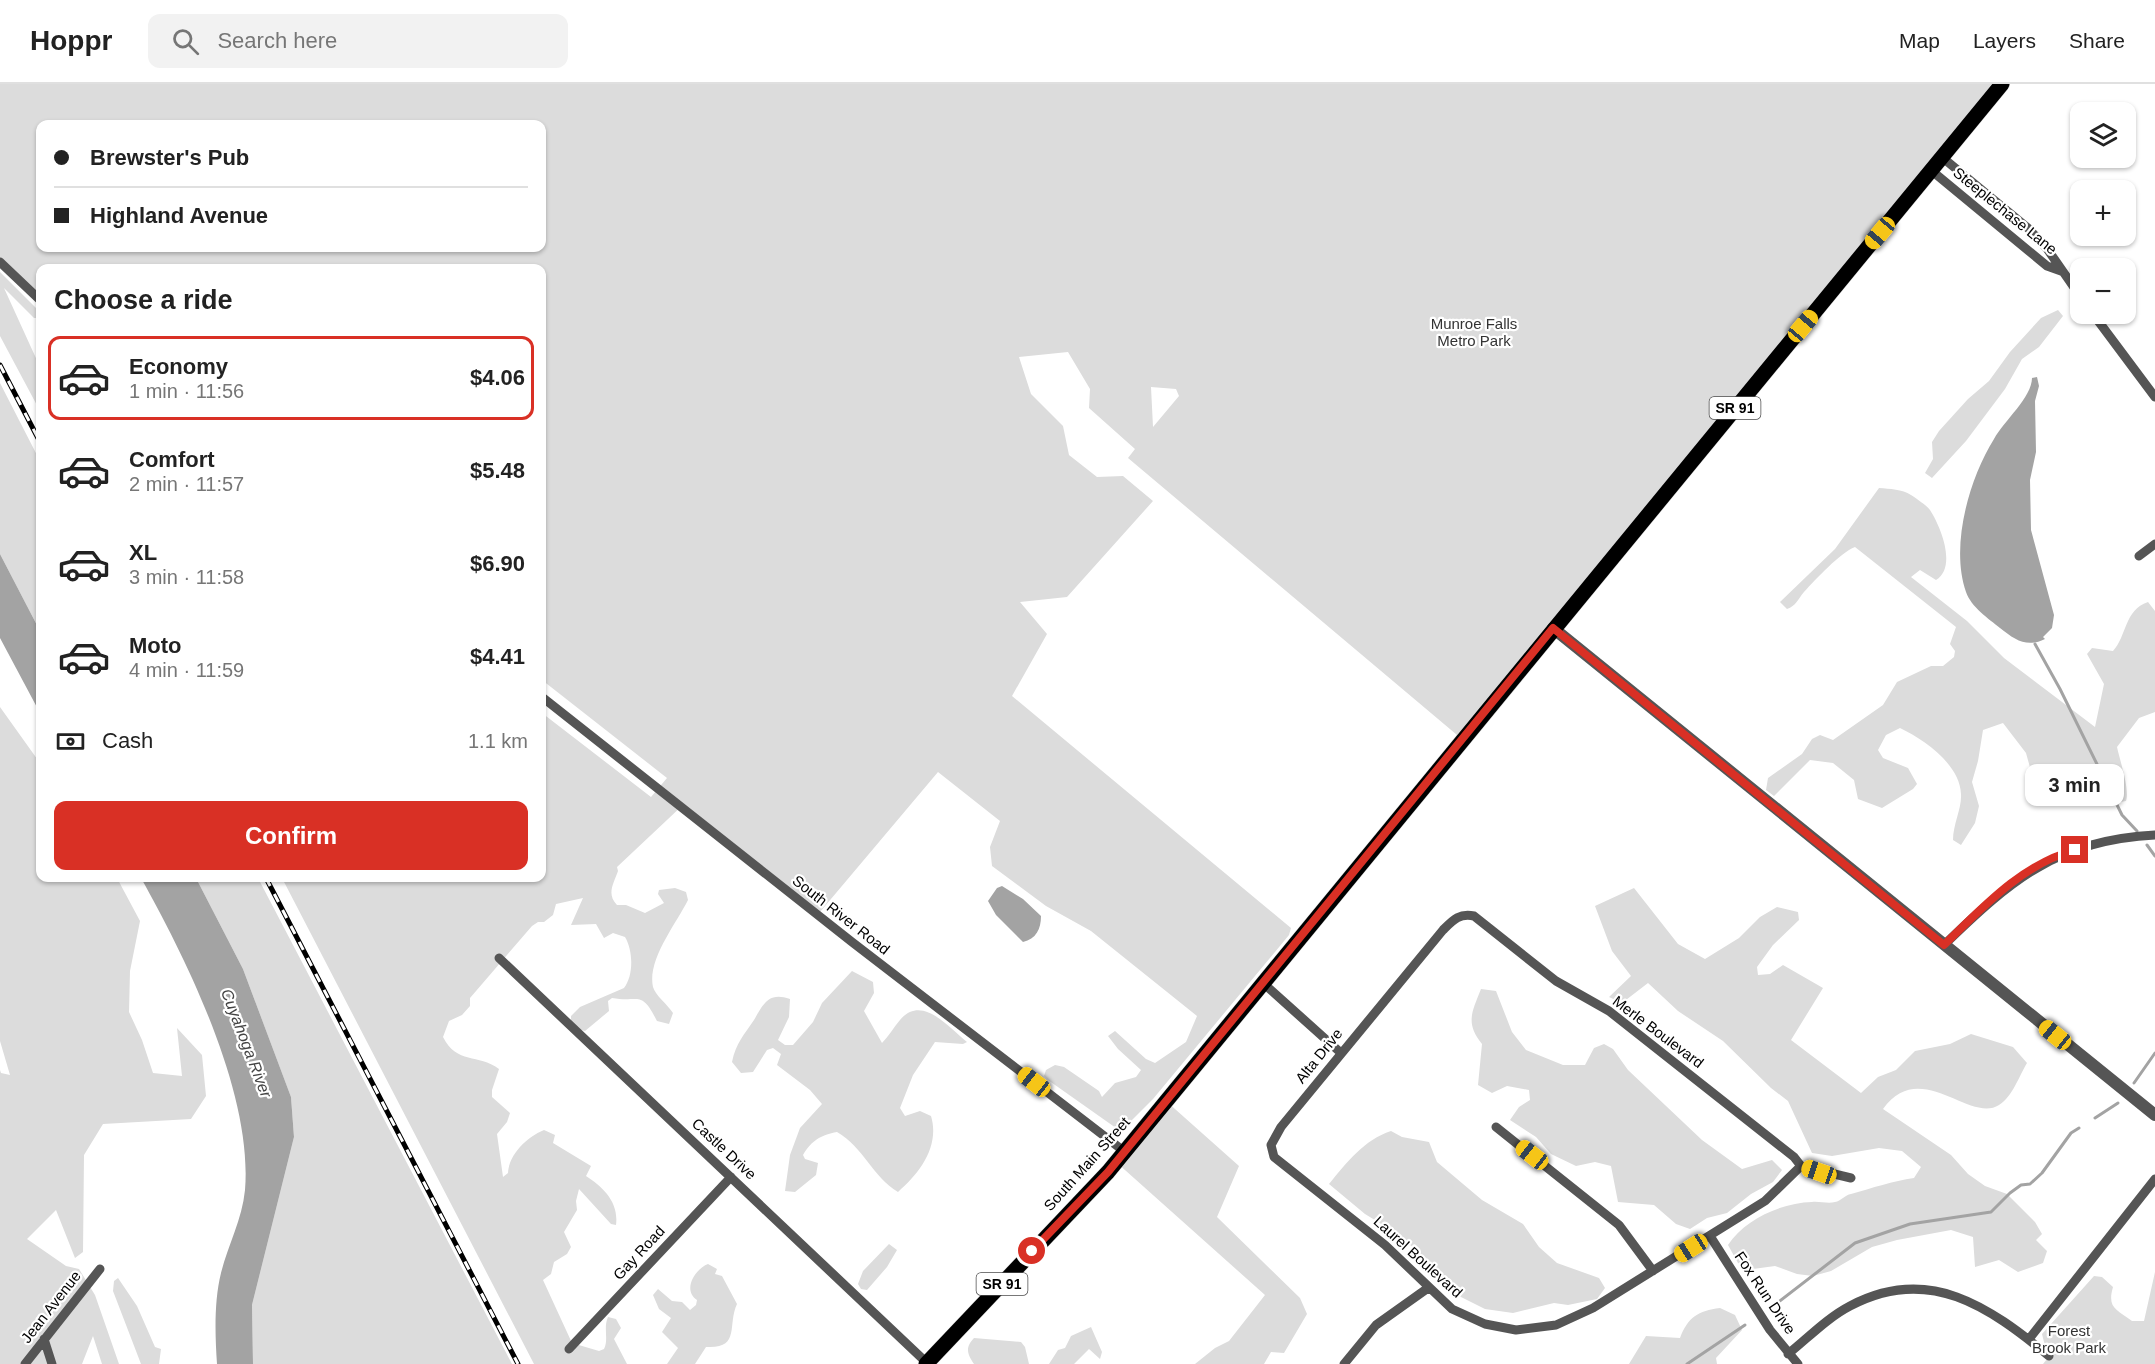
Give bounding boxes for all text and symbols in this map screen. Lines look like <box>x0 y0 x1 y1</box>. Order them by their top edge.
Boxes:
search box <box>148 14 568 68</box>
text: Hoppr <box>30 25 112 56</box>
icon: search <box>169 25 202 58</box>
text: Search here <box>217 28 337 53</box>
text: Map <box>1899 29 1940 52</box>
text: Layers <box>1973 29 2036 52</box>
text: Share <box>2069 29 2125 52</box>
map controls <box>2070 102 2136 324</box>
button: layers <box>2070 102 2136 168</box>
text: Brewster's Pub <box>90 145 249 170</box>
street label: Steeplechase Lane <box>1950 164 2061 258</box>
button: + <box>2070 180 2136 246</box>
text: Highland Avenue <box>90 203 268 228</box>
car <box>1862 213 1898 253</box>
button: − <box>2070 258 2136 324</box>
text: Choose a ride <box>54 285 233 315</box>
car <box>1785 306 1821 346</box>
park label: Munroe Falls Metro Park <box>1431 315 1517 349</box>
icon: car <box>57 351 111 405</box>
text: Economy <box>129 354 228 379</box>
text: $4.06 <box>470 365 525 390</box>
text: 1 min · 11:56 <box>129 380 244 402</box>
road number: SR 91 <box>1710 397 1760 419</box>
icon: car <box>57 444 111 498</box>
text: Comfort <box>129 447 215 472</box>
text: $5.48 <box>470 458 525 483</box>
text: 2 min · 11:57 <box>129 473 244 495</box>
icon: car <box>57 537 111 591</box>
text: XL <box>129 540 157 565</box>
text: $6.90 <box>470 551 525 576</box>
text: 3 min · 11:58 <box>129 566 244 588</box>
icon: car <box>57 630 111 684</box>
text: Moto <box>129 633 182 658</box>
text: $4.41 <box>470 644 525 669</box>
text: 4 min · 11:59 <box>129 659 244 681</box>
icon: cash <box>54 725 87 758</box>
text: Cash <box>102 728 153 753</box>
text: 1.1 km <box>468 730 528 752</box>
callout: 3 min <box>2026 763 2124 805</box>
text: 3 min <box>2048 774 2101 796</box>
button: Confirm <box>54 801 528 870</box>
route end <box>2061 836 2088 863</box>
street label: South River Road <box>789 871 893 958</box>
water label: Cuyahoga River <box>218 987 275 1100</box>
street label: Merle Boulevard <box>1610 992 1707 1071</box>
car <box>2035 1017 2075 1053</box>
street label: Alta Drive <box>1292 1025 1346 1086</box>
car <box>1014 1064 1054 1100</box>
street label: South Main Street <box>1040 1113 1134 1214</box>
street label: Castle Drive <box>689 1115 760 1183</box>
car <box>1512 1137 1552 1173</box>
car <box>1799 1158 1839 1186</box>
street label: Laurel Boulevard <box>1371 1212 1466 1301</box>
street label: Gay Road <box>609 1222 668 1283</box>
car <box>1671 1231 1711 1265</box>
route start <box>1018 1237 1045 1264</box>
street label: Fox Run Drive <box>1732 1248 1799 1337</box>
street label: Jean Avenue <box>17 1267 84 1346</box>
road number: SR 91 <box>976 1273 1028 1295</box>
park label: Forest Brook Park <box>2032 1322 2107 1356</box>

